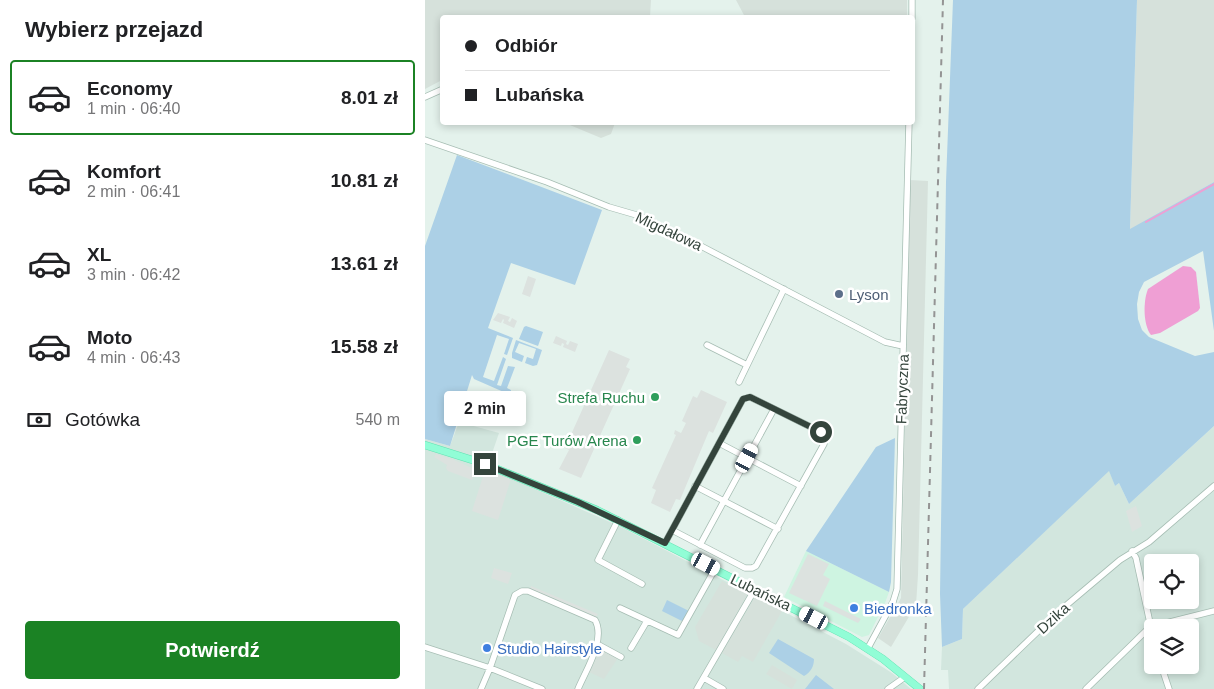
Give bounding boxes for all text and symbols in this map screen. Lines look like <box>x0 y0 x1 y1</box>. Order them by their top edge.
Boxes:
text: Wybierz przejazd <box>25 17 203 42</box>
text: Odbiór <box>495 35 557 56</box>
icon: car <box>27 75 72 120</box>
text: Economy <box>87 78 173 99</box>
text: Lubańska <box>495 84 584 105</box>
text: 8.01 zł <box>341 87 398 108</box>
text: 1 min · 06:40 <box>87 100 180 117</box>
icon: car <box>27 158 72 203</box>
text: Komfort <box>87 161 161 182</box>
text: 10.81 zł <box>330 170 398 191</box>
text: 2 min · 06:41 <box>87 183 180 200</box>
street label: Migdałowa <box>633 208 706 254</box>
icon: car <box>27 241 72 286</box>
text: XL <box>87 244 111 265</box>
text: 13.61 zł <box>330 253 398 274</box>
text: 3 min · 06:42 <box>87 266 180 283</box>
place label: Lyson <box>849 286 888 303</box>
marker: Lyson <box>833 288 845 300</box>
icon: car <box>27 324 72 369</box>
text: Moto <box>87 327 132 348</box>
text: 15.58 zł <box>330 336 398 357</box>
text: 4 min · 06:43 <box>87 349 180 366</box>
street label: Fabryczna <box>892 353 912 424</box>
place label: Strefa Ruchu <box>557 389 645 406</box>
marker: Strefa Ruchu <box>649 391 661 403</box>
callout: 2 min <box>444 392 526 426</box>
text: 2 min <box>464 400 506 417</box>
icon: cash <box>25 406 53 434</box>
text: Gotówka <box>65 409 140 430</box>
text: 540 m <box>356 411 400 428</box>
route start <box>810 421 832 443</box>
place label: PGE Turów Arena <box>507 432 628 449</box>
marker: PGE Turów Arena <box>631 434 643 446</box>
car <box>733 441 760 475</box>
route end <box>474 453 496 475</box>
car <box>689 551 722 577</box>
map controls <box>1144 554 1199 674</box>
button: locate <box>1144 554 1199 609</box>
street label: Lubańska <box>728 570 795 614</box>
street label: Dzika <box>1033 599 1073 637</box>
place label: Biedronka <box>864 600 932 617</box>
marker: Biedronka <box>848 602 860 614</box>
car <box>797 605 830 631</box>
button: layers <box>1144 619 1199 674</box>
button: Potwierdź <box>25 621 400 679</box>
place label: Studio Hairstyle <box>497 640 602 657</box>
marker: Studio Hairstyle <box>481 642 493 654</box>

